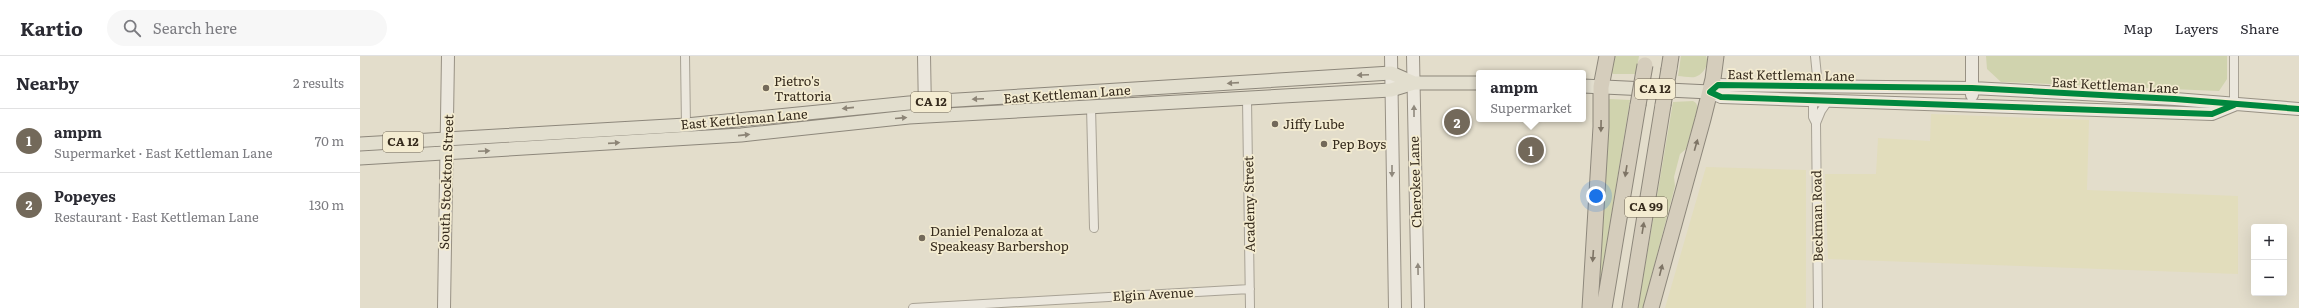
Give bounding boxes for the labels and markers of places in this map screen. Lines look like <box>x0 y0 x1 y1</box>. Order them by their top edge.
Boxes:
place label: Pietro's Trattoria <box>774 71 831 105</box>
marker: Pietro's Trattoria <box>761 83 771 93</box>
pin: 2 <box>1444 107 1470 137</box>
place label: Jiffy Lube <box>1283 114 1345 133</box>
marker: Jiffy Lube <box>1270 119 1280 129</box>
place label: Pep Boys <box>1332 134 1386 153</box>
pin: 1 <box>1518 135 1544 165</box>
marker: Pep Boys <box>1319 139 1329 149</box>
place label: Daniel Penaloza at Speakeasy Barbershop <box>930 221 1069 255</box>
marker: Daniel Penaloza at Speakeasy Barbershop <box>917 233 927 243</box>

